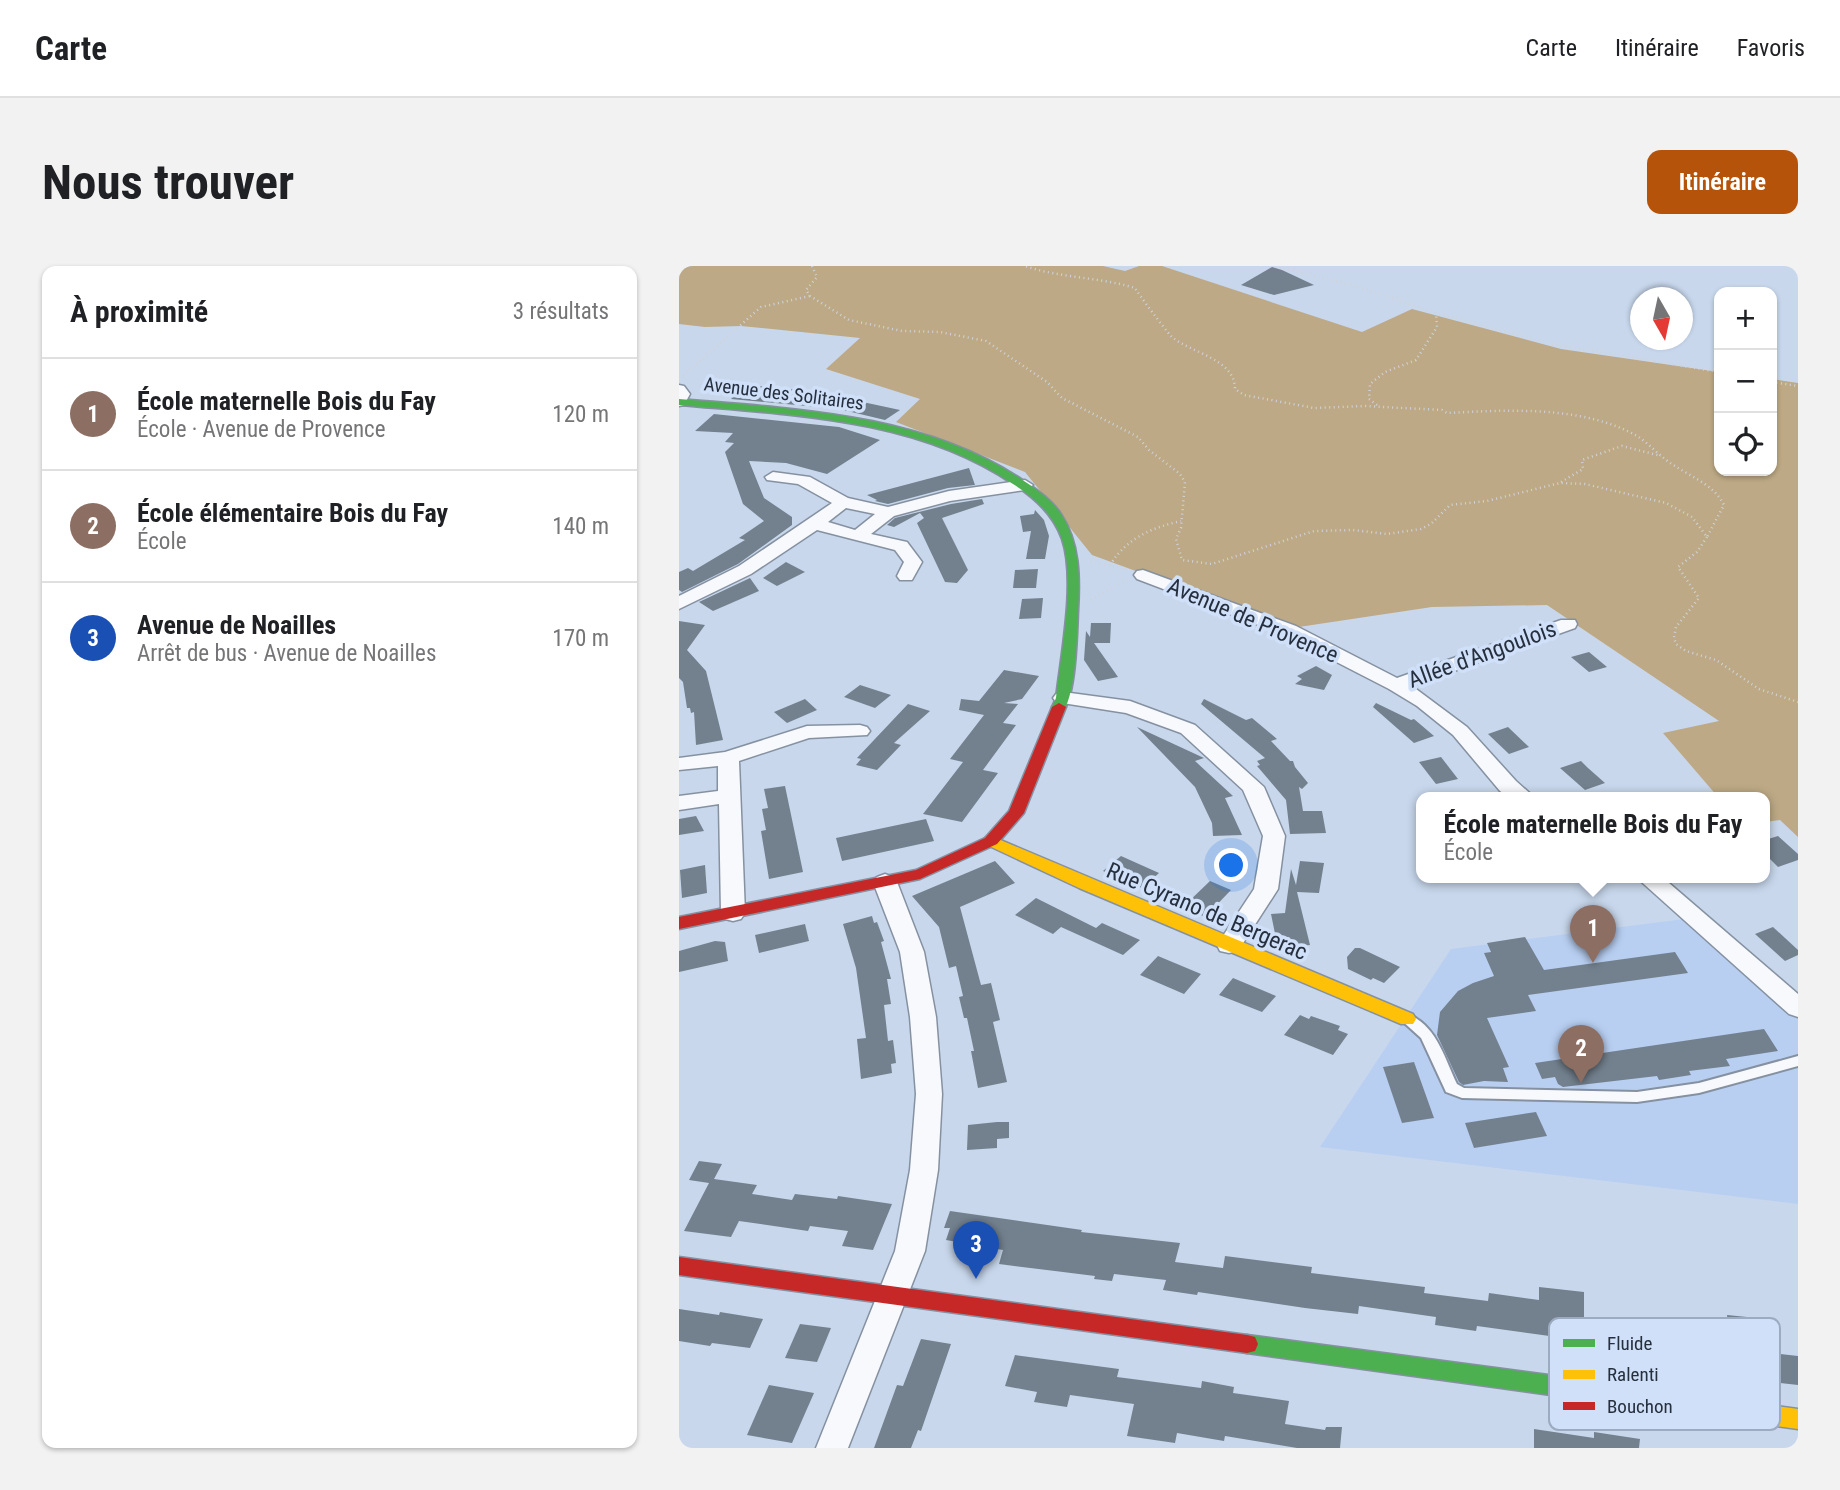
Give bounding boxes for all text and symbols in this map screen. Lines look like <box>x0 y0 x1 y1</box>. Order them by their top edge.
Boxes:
text: Carte <box>35 29 107 68</box>
text: Carte <box>1526 34 1577 62</box>
text: Itinéraire <box>1615 34 1699 62</box>
text: Favoris <box>1737 34 1805 62</box>
button: Itinéraire <box>1647 150 1798 214</box>
text: Nous trouver <box>42 154 294 211</box>
north arrow <box>1630 287 1693 350</box>
map controls <box>1714 287 1777 476</box>
button: + <box>1714 287 1777 350</box>
text: À proximité <box>70 294 208 329</box>
text: 3 résultats <box>513 298 609 325</box>
button: − <box>1714 350 1777 413</box>
street label: Avenue des Solitaires <box>703 372 865 415</box>
text: École maternelle Bois du Fay <box>137 386 436 416</box>
text: 1 <box>87 401 99 428</box>
text: 120 m <box>552 401 609 428</box>
button: locate <box>1714 413 1777 476</box>
text: École · Avenue de Provence <box>137 416 386 443</box>
text: École élémentaire Bois du Fay <box>137 498 448 528</box>
text: 2 <box>87 513 99 540</box>
text: 140 m <box>552 513 609 540</box>
text: École <box>137 528 186 555</box>
street label: Avenue de Provence <box>1163 572 1342 669</box>
text: Avenue de Noailles <box>137 610 336 640</box>
street label: Allée d'Angoulois <box>1404 615 1560 694</box>
text: 3 <box>87 625 99 652</box>
text: 170 m <box>552 625 609 652</box>
text: Arrêt de bus · Avenue de Noailles <box>137 640 436 667</box>
popup <box>1416 792 1770 883</box>
text: École maternelle Bois du Fay <box>1444 809 1742 839</box>
text: École <box>1444 839 1493 866</box>
your location <box>1214 848 1248 882</box>
street label: Rue Cyrano de Bergerac <box>1102 857 1311 966</box>
pin: 1 <box>1570 905 1616 963</box>
pin: 2 <box>1558 1025 1604 1083</box>
pin: 3 <box>953 1221 999 1279</box>
legend <box>1549 1318 1780 1430</box>
text: Fluide <box>1607 1332 1652 1355</box>
text: Ralenti <box>1607 1363 1659 1386</box>
text: Bouchon <box>1607 1395 1673 1418</box>

